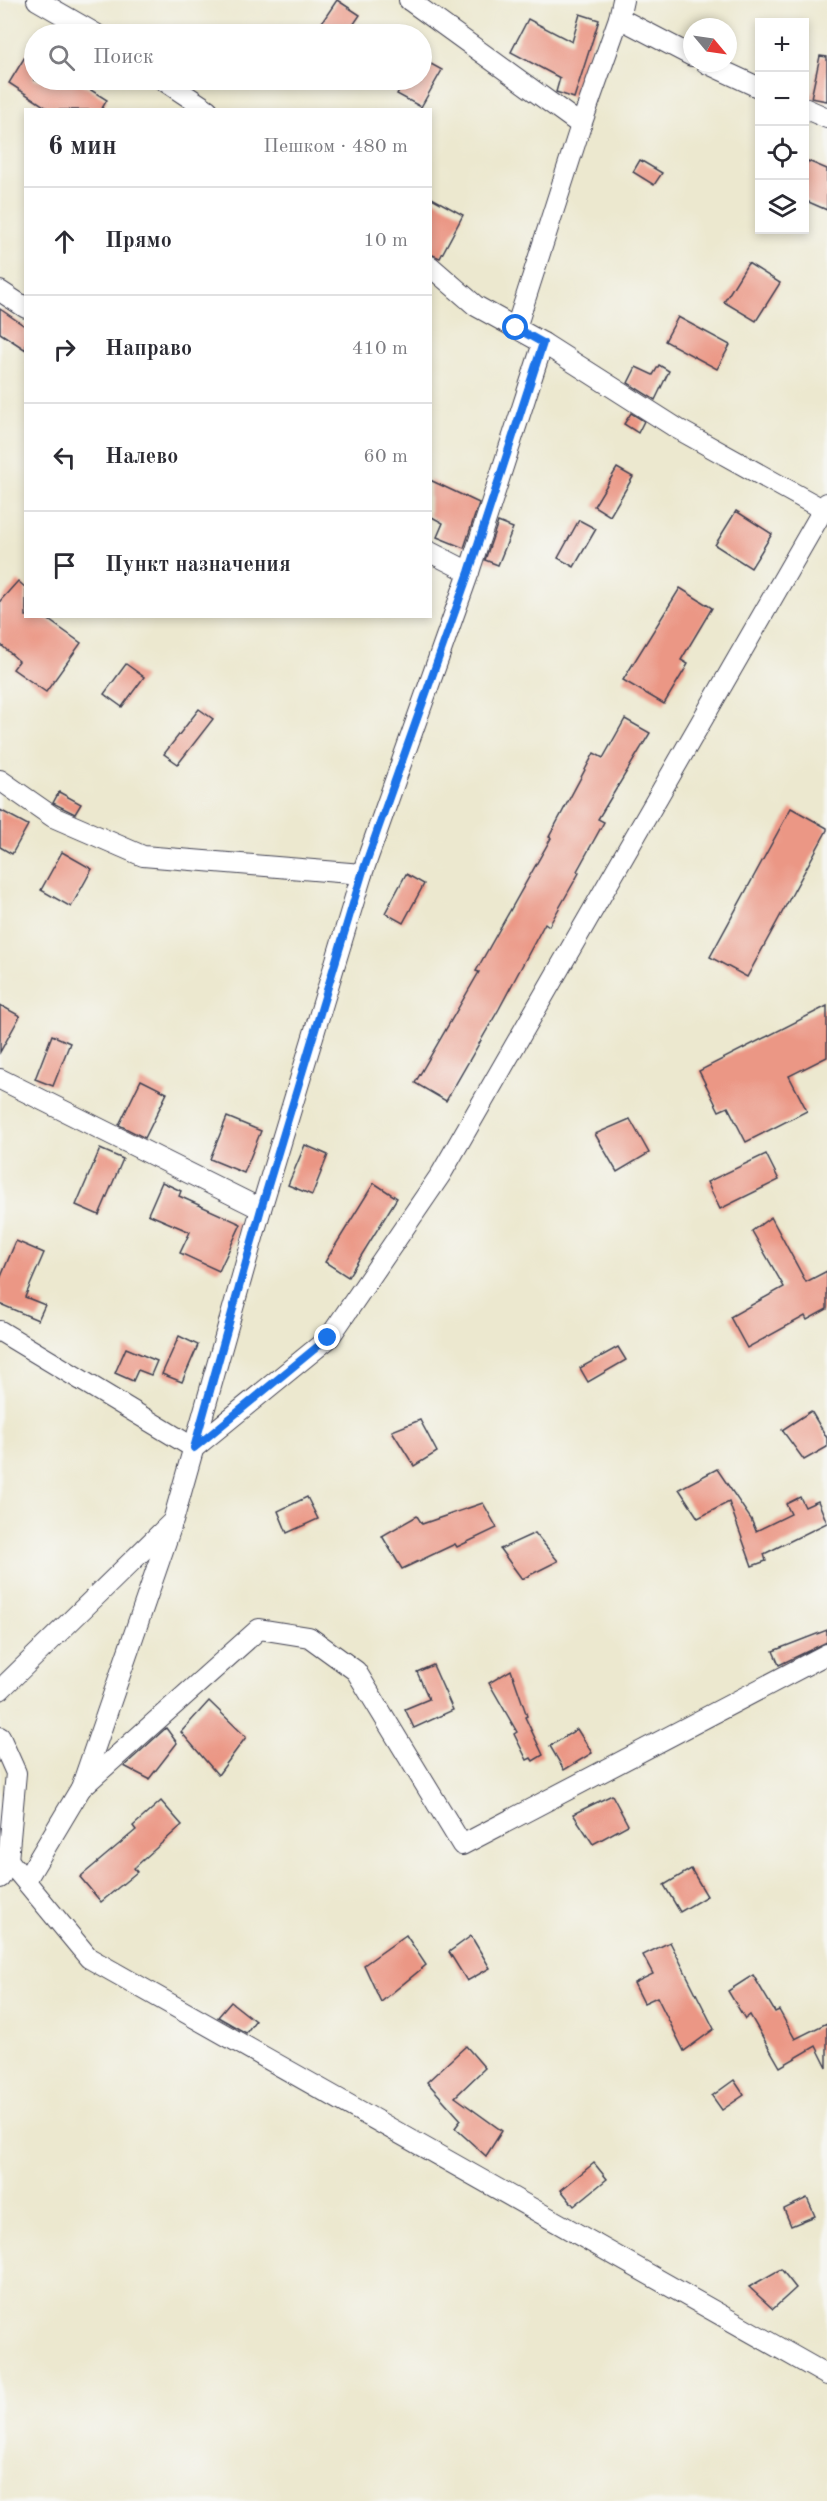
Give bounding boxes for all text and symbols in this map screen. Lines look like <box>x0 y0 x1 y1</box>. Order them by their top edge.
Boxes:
north arrow <box>683 18 737 72</box>
map controls <box>755 18 809 234</box>
button: + <box>755 18 809 72</box>
search box <box>24 24 432 90</box>
icon: search <box>45 41 78 74</box>
text: Поиск <box>93 46 154 68</box>
button: − <box>755 72 809 126</box>
button: locate <box>755 126 809 180</box>
text: 6 мин <box>48 134 117 160</box>
text: Пешком · 480 m <box>263 137 408 157</box>
button: layers <box>755 180 809 234</box>
icon: ahead <box>48 225 81 258</box>
text: Прямо <box>105 230 172 252</box>
text: 10 m <box>363 231 408 251</box>
route start <box>502 314 528 340</box>
icon: right <box>48 333 81 366</box>
text: Направо <box>105 338 192 360</box>
text: 410 m <box>352 339 408 359</box>
icon: left <box>48 441 81 474</box>
text: Налево <box>105 446 178 468</box>
text: 60 m <box>363 447 408 467</box>
icon: arrive <box>48 549 81 582</box>
text: Пункт назначения <box>105 554 291 576</box>
route end <box>314 1324 340 1350</box>

